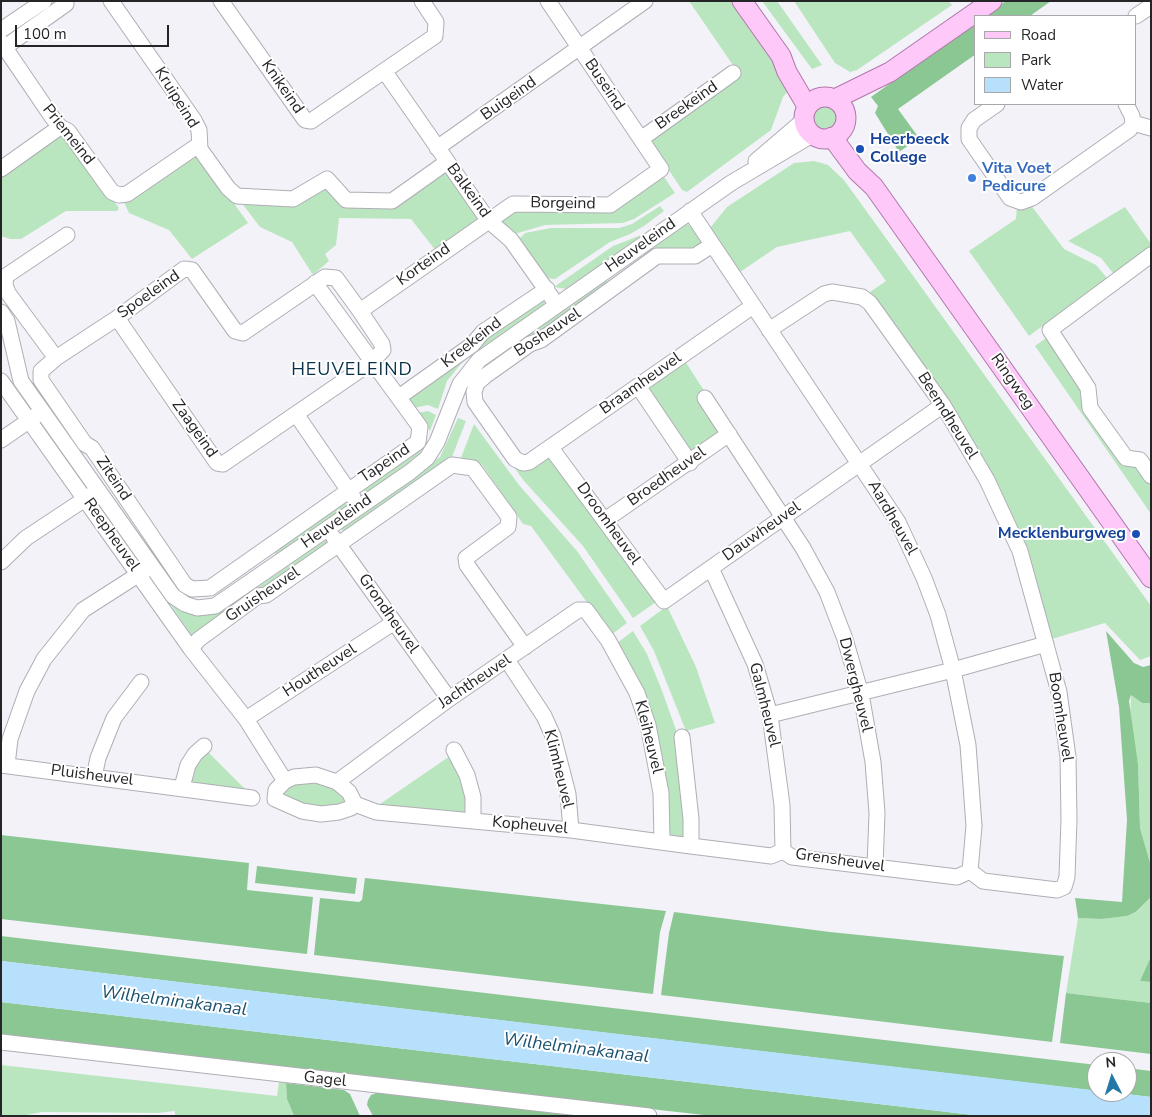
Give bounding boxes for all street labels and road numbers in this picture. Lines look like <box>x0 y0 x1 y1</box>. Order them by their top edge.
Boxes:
street label: Knikeind <box>257 56 307 118</box>
street label: Buseind <box>580 56 628 114</box>
street label: Kruipeind <box>150 64 202 132</box>
street label: Buigeind <box>477 73 541 125</box>
street label: Breekeind <box>652 78 722 134</box>
street label: Priemeind <box>38 101 98 169</box>
street label: Balkeind <box>442 160 494 222</box>
street label: Borgeind <box>530 194 596 214</box>
street label: Heuveleind <box>602 215 680 277</box>
street label: Korteind <box>393 240 455 290</box>
street label: Spoeleind <box>114 267 184 323</box>
street label: Bosheuvel <box>511 304 585 362</box>
street label: Kreekeind <box>438 314 506 372</box>
street label: Braamheuvel <box>597 349 685 419</box>
street label: Ringweg <box>986 350 1038 414</box>
street label: Beemdheuvel <box>913 369 981 463</box>
street label: Zaageind <box>167 396 221 462</box>
street label: Tapeind <box>356 440 414 488</box>
street label: Broedheuvel <box>624 443 710 511</box>
street label: Ziteind <box>91 453 135 505</box>
street label: Aardheuvel <box>863 477 921 559</box>
street label: Droomheuvel <box>572 479 644 569</box>
street label: Heuveleind <box>298 491 376 553</box>
street label: Reepheuvel <box>79 495 143 575</box>
street label: Dauwheuvel <box>719 498 805 566</box>
street label: Gruisheuvel <box>222 563 304 627</box>
street label: Grondheuvel <box>354 571 422 657</box>
street label: Dwergheuvel <box>834 636 876 734</box>
street label: Houtheuvel <box>280 640 360 702</box>
street label: Jachtheuvel <box>435 651 515 713</box>
street label: Galmheuvel <box>744 661 784 749</box>
street label: Boomheuvel <box>1043 671 1077 763</box>
street label: Kleiheuvel <box>630 698 666 776</box>
street label: Klimheuvel <box>539 728 577 810</box>
street label: Pluisheuvel <box>50 761 134 791</box>
street label: Kopheuvel <box>491 813 569 839</box>
street label: Grensheuvel <box>794 845 886 877</box>
street label: Gagel <box>303 1068 347 1092</box>

